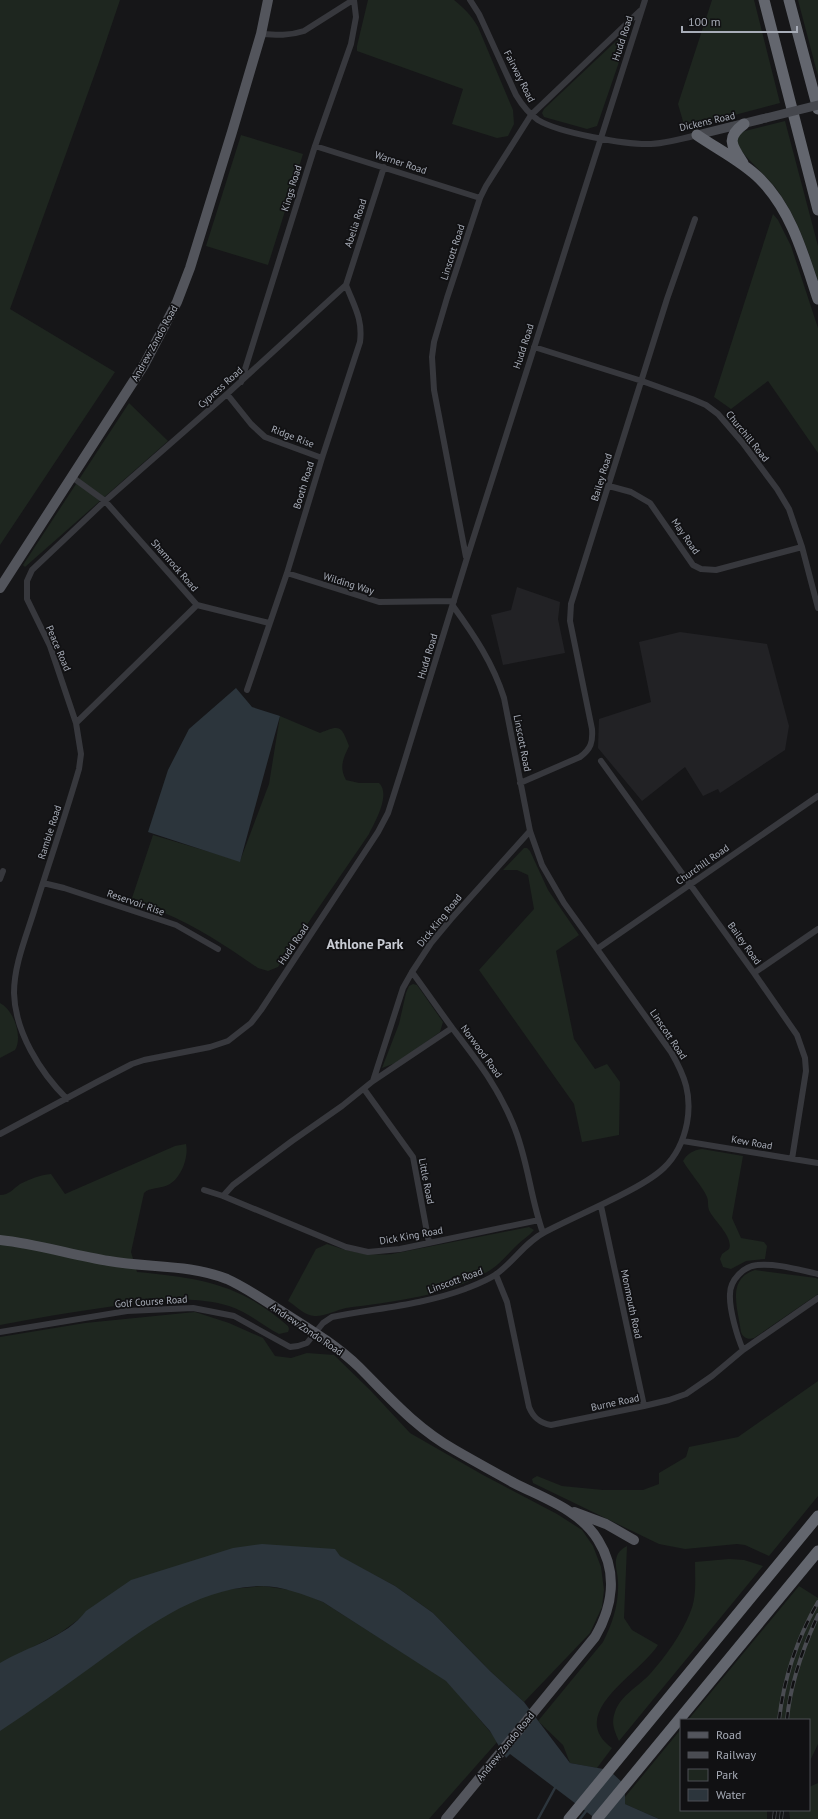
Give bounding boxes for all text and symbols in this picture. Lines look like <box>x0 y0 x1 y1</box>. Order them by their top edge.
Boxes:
scale bar <box>682 8 797 34</box>
street label: Hudd Road <box>609 14 636 62</box>
text: 100 m <box>688 14 721 29</box>
street label: Fairway Road <box>501 48 538 104</box>
street label: Dickens Road <box>678 109 736 134</box>
street label: Warner Road <box>373 148 429 177</box>
street label: Kings Road <box>278 163 305 213</box>
street label: Abelia Road <box>341 197 369 249</box>
street label: Linscott Road <box>437 223 468 282</box>
street label: Andrew Zondo Road <box>128 303 181 384</box>
street label: Hudd Road <box>510 322 537 370</box>
street label: Cypress Road <box>195 364 246 411</box>
street label: Churchill Road <box>723 408 772 465</box>
street label: Ridge Rise <box>269 422 316 451</box>
street label: Bailey Road <box>588 452 615 503</box>
street label: Booth Road <box>290 460 317 511</box>
street label: May Road <box>669 516 703 557</box>
street label: Shamrock Road <box>148 536 201 594</box>
street label: Wilding Way <box>322 570 376 598</box>
street label: Peace Road <box>43 623 74 673</box>
street label: Hudd Road <box>414 632 441 680</box>
street label: Linscott Road <box>511 713 534 773</box>
street label: Ramble Road <box>35 803 64 861</box>
street label: Churchill Road <box>673 841 732 888</box>
street label: Reservoir Rise <box>105 887 166 918</box>
street label: Dick King Road <box>414 891 465 949</box>
street label: Bailey Road <box>725 919 764 967</box>
street label: Hudd Road <box>275 921 312 967</box>
district label: Athlone Park <box>327 935 404 953</box>
street label: Linscott Road <box>647 1007 690 1062</box>
street label: Norwood Road <box>458 1022 505 1080</box>
street label: Kew Road <box>730 1132 773 1153</box>
street label: Little Road <box>416 1157 437 1205</box>
street label: Dick King Road <box>378 1224 444 1247</box>
street label: Linscott Road <box>426 1264 485 1296</box>
street label: Monmouth Road <box>618 1268 645 1340</box>
street label: Golf Course Road <box>114 1292 188 1311</box>
street label: Andrew Zondo Road <box>268 1300 346 1359</box>
street label: Burne Road <box>590 1391 640 1414</box>
street label: Andrew Zondo Road <box>474 1709 537 1783</box>
legend <box>680 1719 810 1811</box>
text: Road <box>716 1727 741 1742</box>
text: Railway <box>716 1747 756 1762</box>
text: Park <box>716 1767 738 1782</box>
text: Water <box>716 1787 746 1802</box>

